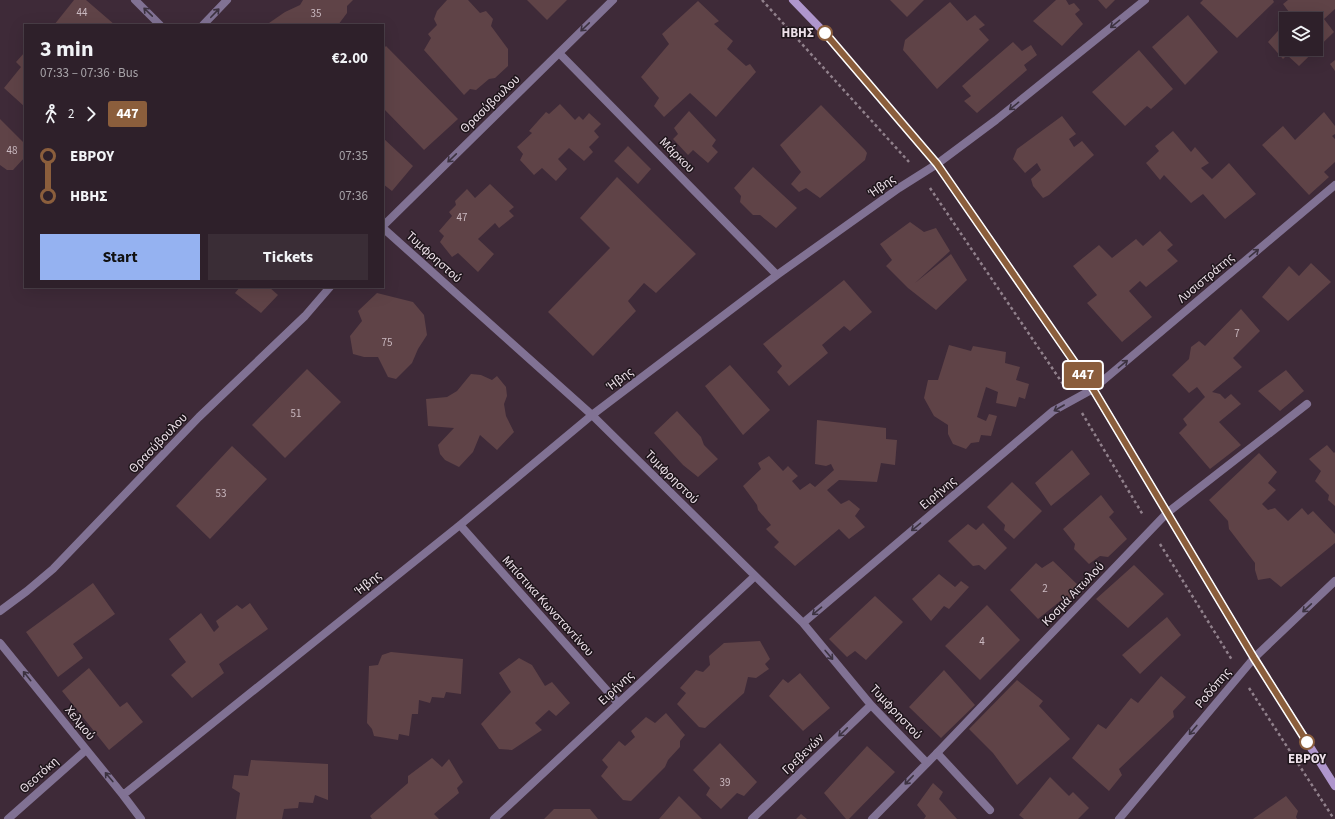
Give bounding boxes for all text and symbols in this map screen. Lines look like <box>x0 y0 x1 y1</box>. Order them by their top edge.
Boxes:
house number: 44 <box>77 5 88 20</box>
house number: 35 <box>311 6 321 21</box>
one-way arrow <box>143 7 153 17</box>
one-way arrow <box>210 8 219 18</box>
map controls <box>1279 12 1323 56</box>
button: layers <box>1279 12 1323 56</box>
one-way arrow <box>1110 20 1120 29</box>
one-way arrow <box>580 22 590 32</box>
place label: ΗΒΗΣ <box>781 24 814 42</box>
marker: ΗΒΗΣ <box>817 25 833 41</box>
text: 3 min <box>40 33 94 65</box>
text: €2.00 <box>332 48 368 69</box>
text: 07:33 – 07:36 · Bus <box>40 64 138 82</box>
street label: Θρασύβουλου <box>456 71 524 137</box>
one-way arrow <box>1008 101 1019 110</box>
icon: walk <box>40 103 62 125</box>
icon: forward <box>80 103 102 125</box>
text: 447 <box>116 104 139 124</box>
text: 2 <box>68 105 74 123</box>
street label: Μάρκου <box>655 133 699 177</box>
house number: 48 <box>7 143 18 158</box>
text: ΕΒΡΟΥ <box>70 146 114 167</box>
text: 07:35 <box>339 147 368 165</box>
one-way arrow <box>447 153 457 162</box>
street label: Ήβης <box>864 170 900 202</box>
text: ΗΒΗΣ <box>70 186 108 207</box>
text: 07:36 <box>339 187 368 205</box>
house number: 47 <box>457 210 467 225</box>
street label: Τυμφρηστού <box>402 227 466 287</box>
button: Start <box>40 234 200 280</box>
button: Tickets <box>208 234 368 280</box>
one-way arrow <box>1249 248 1260 257</box>
street label: Λυσιστράτης <box>1174 249 1239 307</box>
house number: 7 <box>1234 326 1240 341</box>
house number: 75 <box>382 335 392 350</box>
one-way arrow <box>1117 359 1128 368</box>
line badge: 447 <box>1060 362 1106 388</box>
street label: Ήβης <box>602 363 638 396</box>
text: 447 <box>1072 365 1094 385</box>
one-way arrow <box>1053 405 1065 413</box>
house number: 51 <box>291 406 301 421</box>
street label: Θρασύβουλου <box>125 409 191 477</box>
street label: Τυμφρηστού <box>641 446 703 508</box>
street label: Ειρήνης <box>916 472 961 514</box>
house number: 53 <box>216 486 226 501</box>
one-way arrow <box>911 523 922 532</box>
street label: Mπίστικα Κωνσταντίνου <box>498 552 598 660</box>
street label: Κοσμά Αιτωλού <box>1038 558 1108 630</box>
street label: Ήβης <box>350 566 385 600</box>
house number: 2 <box>1042 581 1048 596</box>
one-way arrow <box>1302 603 1312 612</box>
one-way arrow <box>812 607 822 616</box>
house number: 4 <box>979 634 985 649</box>
one-way arrow <box>825 650 834 661</box>
street label: Ροδόπης <box>1191 664 1236 712</box>
street label: Ειρήνης <box>594 666 638 709</box>
one-way arrow <box>22 671 31 682</box>
street label: Τυμφρηστού <box>866 680 926 744</box>
street label: Χελμού <box>61 702 99 744</box>
one-way arrow <box>1188 725 1197 736</box>
one-way arrow <box>838 728 848 737</box>
street label: Γρεβενών <box>778 729 828 779</box>
marker: ΕΒΡΟΥ <box>1299 734 1315 750</box>
place label: ΕΒΡΟΥ <box>1288 750 1326 768</box>
street label: Θεοτόκη <box>15 753 63 797</box>
one-way arrow <box>104 772 113 783</box>
house number: 39 <box>720 775 730 790</box>
one-way arrow <box>904 775 914 785</box>

